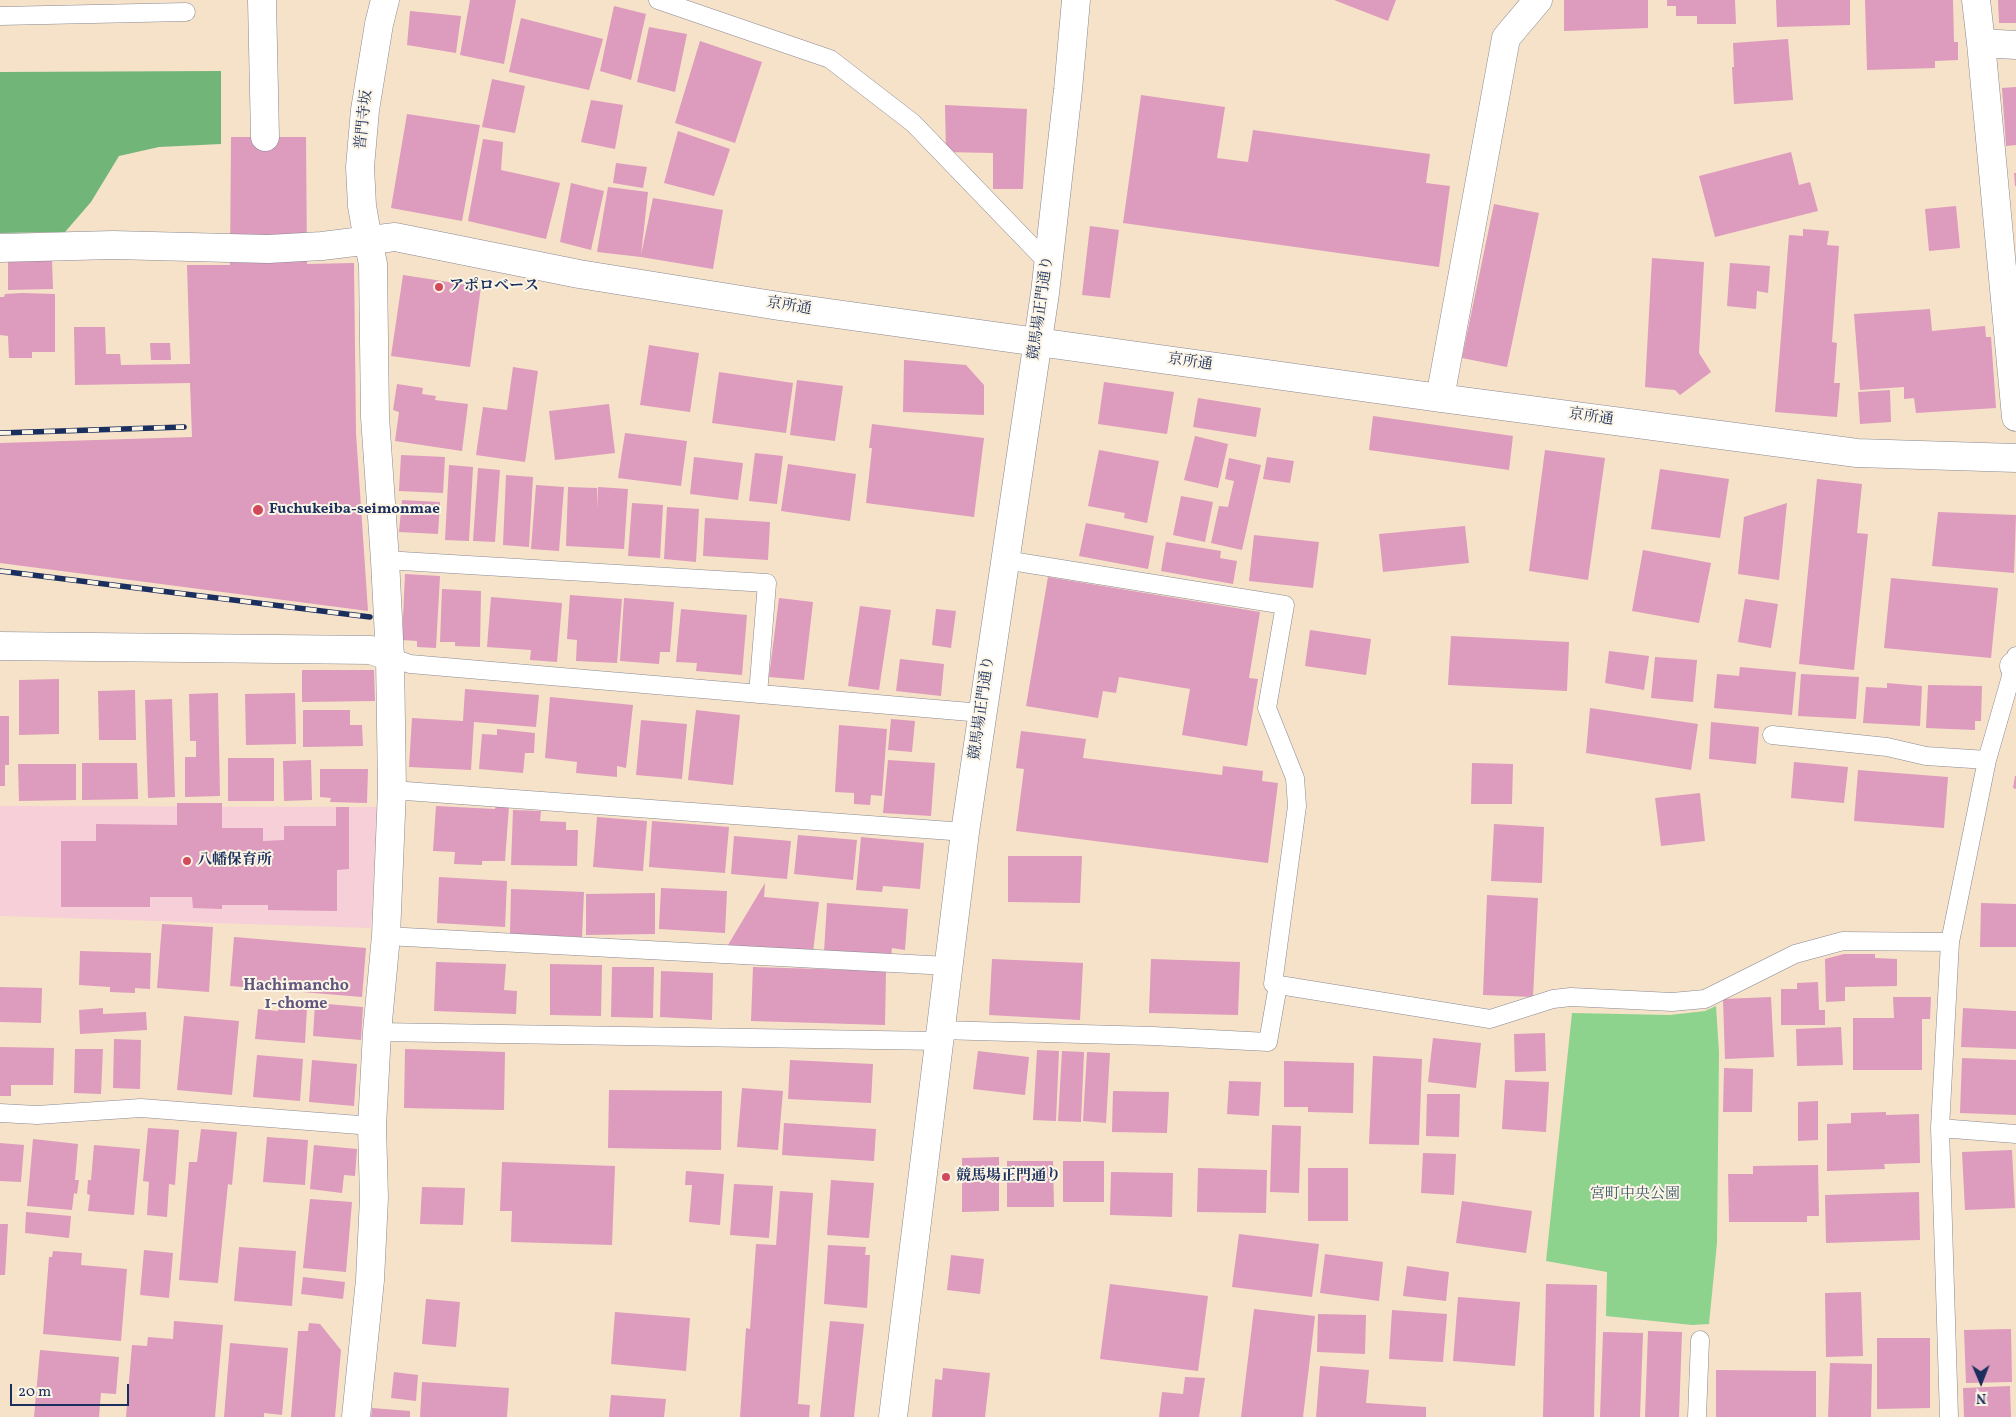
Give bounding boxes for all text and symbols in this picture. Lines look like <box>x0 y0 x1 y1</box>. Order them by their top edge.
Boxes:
street label: 普門寺坂 <box>353 89 377 151</box>
street label: 競馬場正門通り <box>1026 255 1058 361</box>
place label: アポロベース <box>449 278 539 296</box>
marker: アポロベース <box>433 281 445 293</box>
street label: 京所通 <box>765 295 813 319</box>
street label: 京所通 <box>1166 351 1214 375</box>
street label: 京所通 <box>1567 406 1615 430</box>
place label: Fuchukeiba-seimonmae <box>269 501 440 519</box>
marker: Fuchukeiba-seimonmae <box>251 503 265 517</box>
street label: 競馬場正門通り <box>967 655 999 761</box>
place label: 八幡保育所 <box>197 852 272 870</box>
marker: 八幡保育所 <box>181 855 193 867</box>
district label: Hachimancho 1-chome <box>243 977 349 1015</box>
place label: 競馬場正門通り <box>956 1168 1061 1186</box>
marker: 競馬場正門通り <box>940 1171 952 1183</box>
park label: 宮町中央公園 <box>1590 1186 1680 1204</box>
north arrow <box>1956 1357 2006 1407</box>
scale bar <box>12 1374 131 1406</box>
text: 20 m <box>18 1382 51 1403</box>
text: N <box>1976 1388 1987 1407</box>

